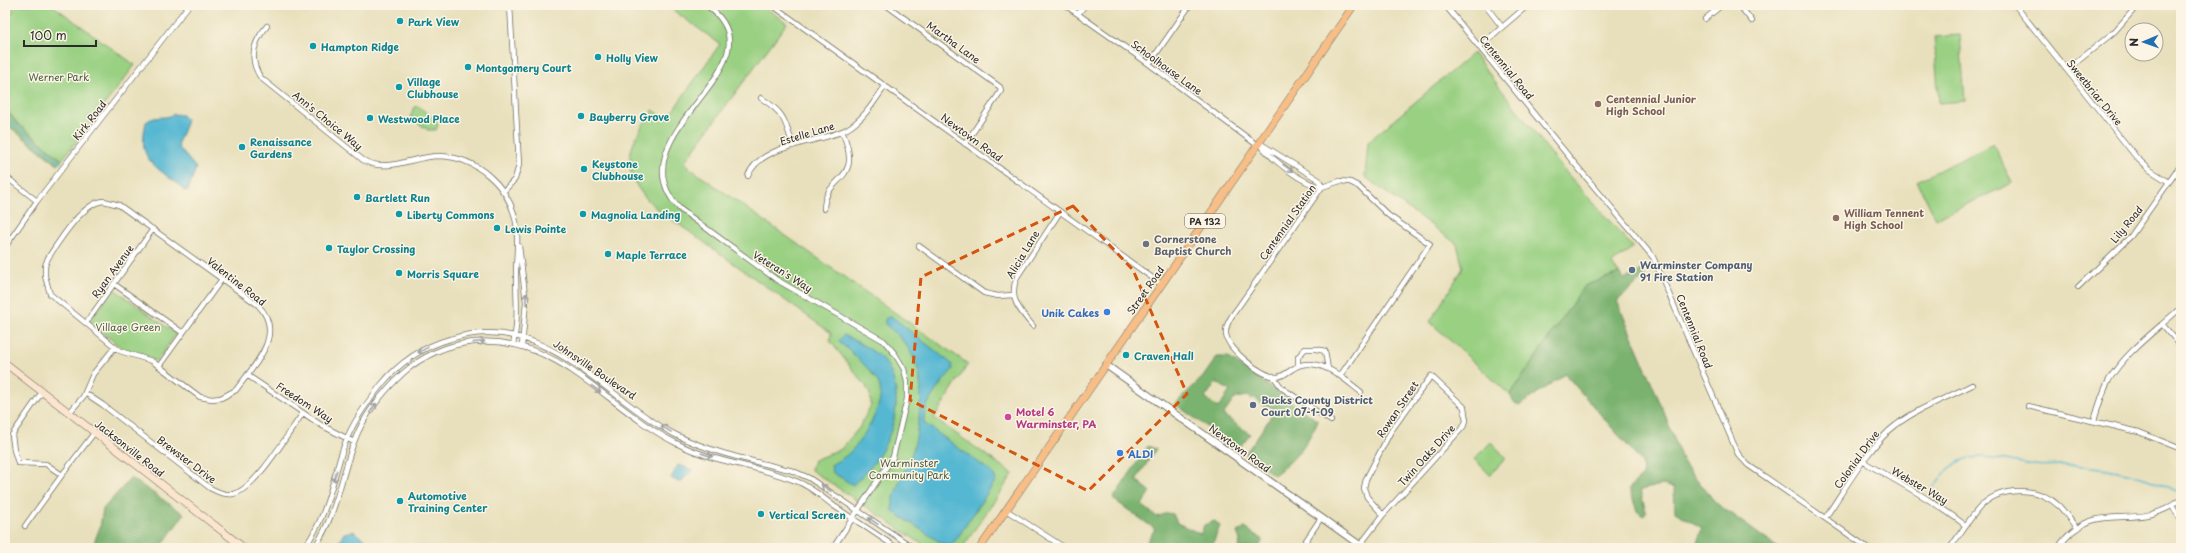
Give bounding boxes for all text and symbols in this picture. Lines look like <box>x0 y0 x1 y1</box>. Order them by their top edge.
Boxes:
place label: Park View <box>408 14 460 29</box>
marker: Park View <box>395 16 405 26</box>
street label: Martha Lane <box>924 17 984 67</box>
scale bar <box>24 22 96 48</box>
north arrow <box>2124 22 2164 62</box>
text: 100 m <box>30 26 67 44</box>
street label: Centennial Road <box>1476 32 1538 103</box>
street label: Schoolhouse Lane <box>1128 36 1206 98</box>
text: N <box>2125 37 2142 47</box>
place label: Hampton Ridge <box>321 39 399 54</box>
marker: Hampton Ridge <box>308 41 318 51</box>
place label: Holly View <box>606 50 659 66</box>
marker: Holly View <box>593 52 603 62</box>
street label: Sweetbriar Drive <box>2064 56 2126 128</box>
place label: Montgomery Court <box>476 60 572 76</box>
marker: Montgomery Court <box>463 62 473 72</box>
park label: Werner Park <box>29 69 89 84</box>
place label: Village Clubhouse <box>407 74 459 101</box>
marker: Village Clubhouse <box>394 82 404 92</box>
street label: Ann's Choice Way <box>290 87 367 153</box>
place label: Centennial Junior High School <box>1606 91 1697 118</box>
street label: Kirk Road <box>69 97 110 143</box>
marker: Centennial Junior High School <box>1593 99 1603 109</box>
place label: Bayberry Grove <box>589 109 670 125</box>
street label: Newtown Road <box>938 109 1006 165</box>
place label: Westwood Place <box>378 111 460 126</box>
marker: Bayberry Grove <box>576 111 586 121</box>
marker: Westwood Place <box>365 113 375 123</box>
street label: Estelle Lane <box>778 117 837 148</box>
place label: Renaissance Gardens <box>250 134 312 161</box>
marker: Renaissance Gardens <box>237 142 247 152</box>
place label: Keystone Clubhouse <box>592 156 644 183</box>
marker: Keystone Clubhouse <box>579 164 589 174</box>
one-way arrow <box>1282 164 1293 172</box>
street label: Centennial Station <box>1255 181 1319 263</box>
place label: Bartlett Run <box>365 190 430 205</box>
marker: Bartlett Run <box>352 192 362 202</box>
street label: Lily Road <box>2106 202 2147 247</box>
place label: William Tennent High School <box>1844 205 1924 232</box>
place label: Liberty Commons <box>407 207 495 223</box>
place label: Magnolia Landing <box>591 207 680 222</box>
marker: Liberty Commons <box>394 209 404 219</box>
marker: Magnolia Landing <box>578 209 588 219</box>
marker: William Tennent High School <box>1831 213 1841 223</box>
road number: PA 132 <box>1185 214 1225 228</box>
place label: Lewis Pointe <box>505 221 567 236</box>
marker: Lewis Pointe <box>492 223 502 233</box>
street label: Alicia Lane <box>1002 227 1043 281</box>
place label: Cornerstone Baptist Church <box>1154 231 1231 258</box>
marker: Cornerstone Baptist Church <box>1141 239 1151 249</box>
street label: Ryan Avenue <box>88 241 137 301</box>
place label: Taylor Crossing <box>337 241 415 256</box>
marker: Taylor Crossing <box>324 243 334 253</box>
place label: Maple Terrace <box>616 247 687 262</box>
street label: Veteran's Way <box>750 247 816 295</box>
marker: Maple Terrace <box>603 249 613 259</box>
street label: Valentine Road <box>204 253 270 309</box>
place label: Warminster Company 91 Fire Station <box>1640 257 1753 284</box>
street label: Street Road <box>1123 263 1167 317</box>
marker: Warminster Company 91 Fire Station <box>1627 265 1637 275</box>
place label: Morris Square <box>407 266 479 281</box>
marker: Morris Square <box>394 268 404 278</box>
street label: Centennial Road <box>1673 292 1717 371</box>
one-way arrow <box>522 293 530 306</box>
place label: Unik Cakes <box>1041 305 1099 320</box>
marker: Unik Cakes <box>1102 307 1112 317</box>
park label: Village Green <box>95 319 161 334</box>
street label: Johnsville Boulevard <box>551 336 639 402</box>
one-way arrow <box>472 338 485 345</box>
one-way arrow <box>417 346 429 354</box>
place label: Craven Hall <box>1134 348 1194 363</box>
marker: Craven Hall <box>1121 350 1131 360</box>
street label: Freedom Way <box>274 378 337 426</box>
street label: Rowan Street <box>1373 378 1421 440</box>
one-way arrow <box>591 385 602 393</box>
place label: Bucks County District Court 07-1-09 <box>1261 392 1373 419</box>
marker: Bucks County District Court 07-1-09 <box>1248 400 1258 410</box>
one-way arrow <box>369 403 378 414</box>
place label: Motel 6 Warminster, PA <box>1016 404 1096 431</box>
marker: Motel 6 Warminster, PA <box>1003 412 1013 422</box>
street label: Jacksonville Road <box>92 416 168 480</box>
street label: Newtown Road <box>1206 420 1274 476</box>
street label: Twin Oaks Drive <box>1394 421 1458 489</box>
one-way arrow <box>660 424 672 432</box>
street label: Colonial Drive <box>1830 427 1882 491</box>
street label: Brewster Drive <box>154 432 220 486</box>
place label: ALDI <box>1127 446 1153 461</box>
marker: ALDI <box>1115 448 1125 458</box>
one-way arrow <box>700 452 713 459</box>
park label: Warminster Community Park <box>869 455 949 482</box>
street label: Webster Way <box>1889 463 1951 507</box>
one-way arrow <box>331 469 338 482</box>
one-way arrow <box>821 484 832 492</box>
place label: Automotive Training Center <box>408 488 488 515</box>
marker: Automotive Training Center <box>395 496 405 506</box>
place label: Vertical Screen <box>769 507 846 522</box>
marker: Vertical Screen <box>756 509 766 519</box>
one-way arrow <box>868 517 879 525</box>

